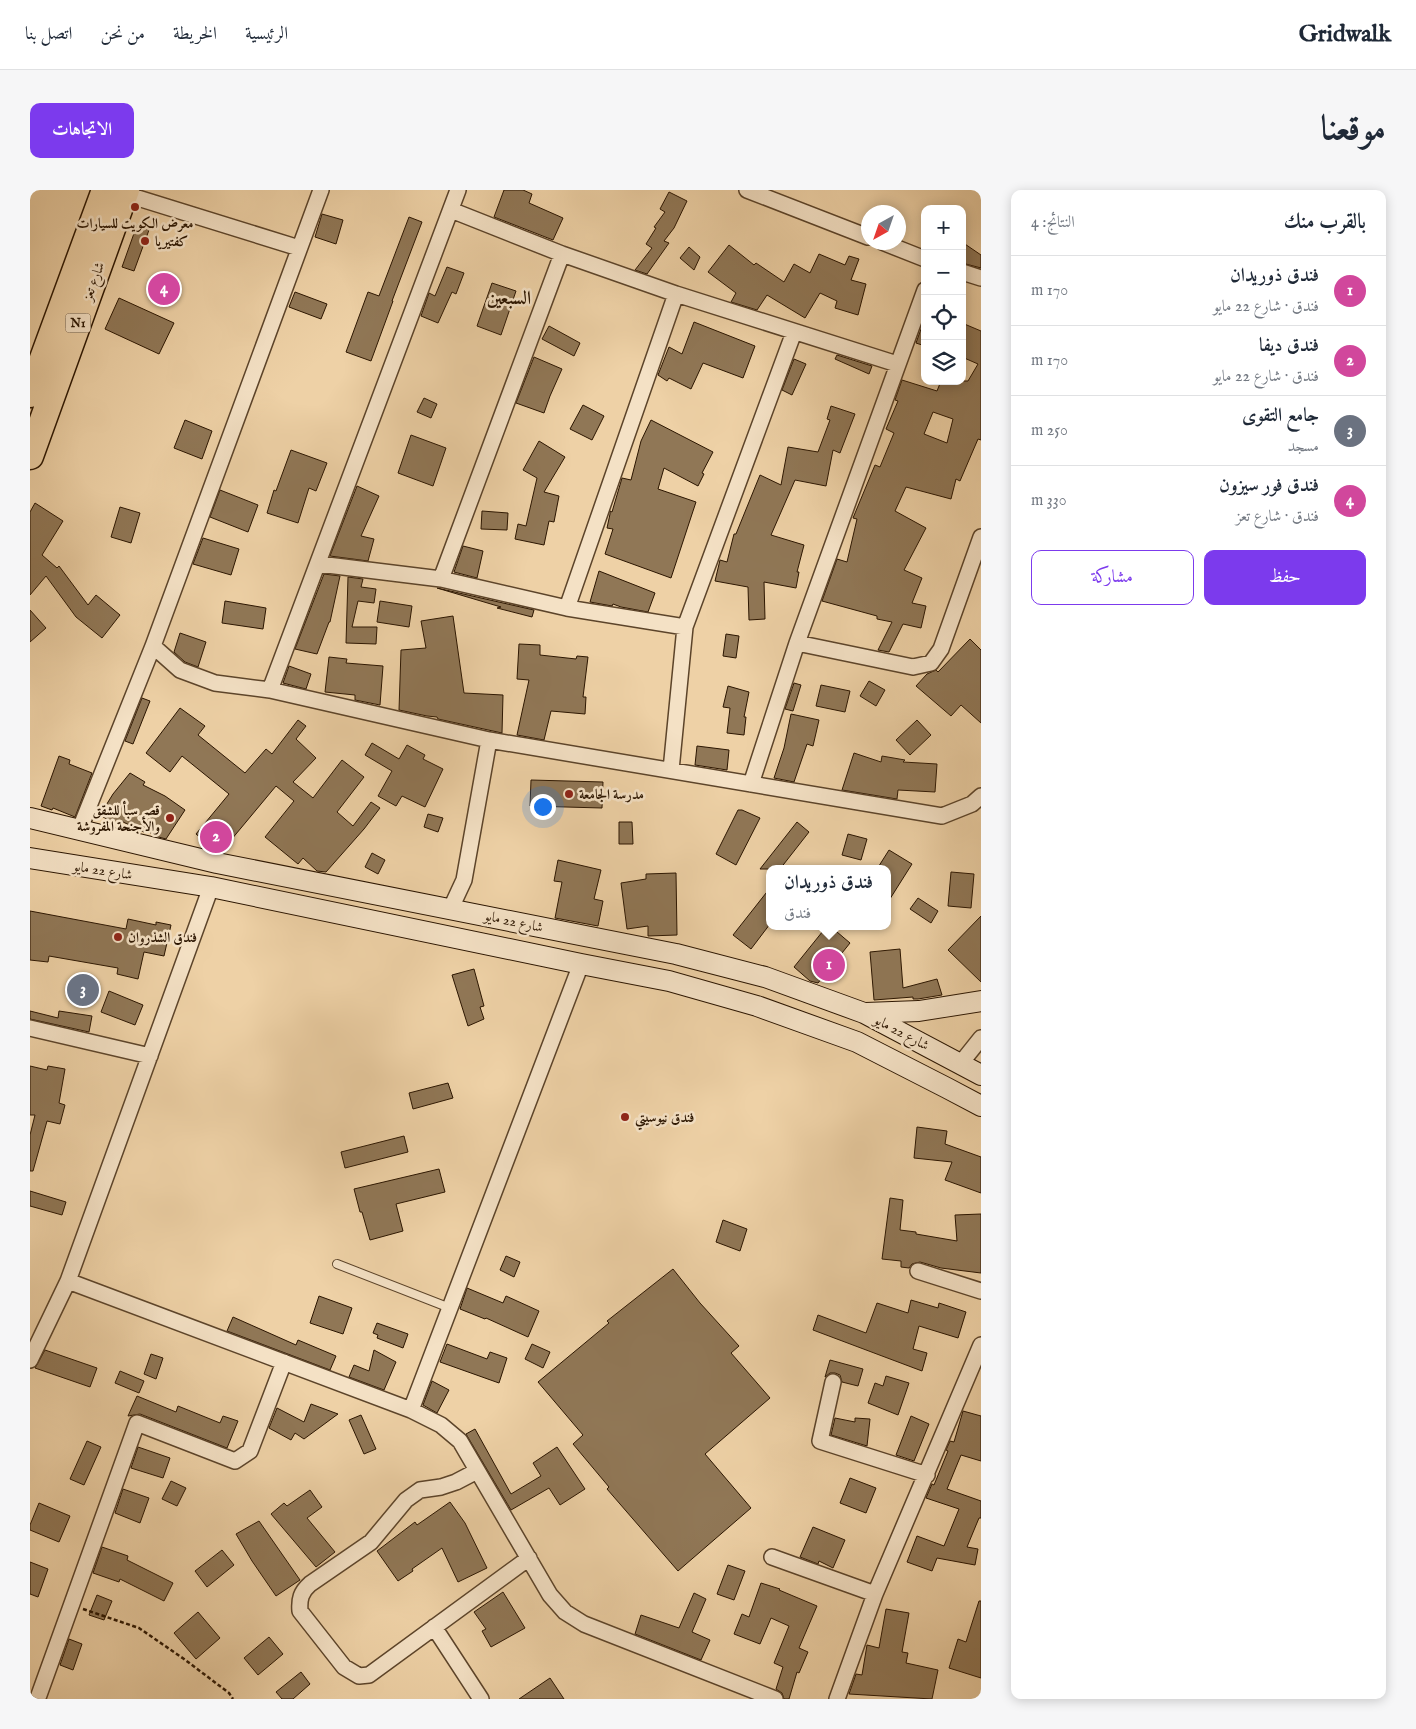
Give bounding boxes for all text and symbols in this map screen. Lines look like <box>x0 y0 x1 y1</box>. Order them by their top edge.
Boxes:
text: Gridwalk <box>1299 19 1391 50</box>
text: اتصل بنا <box>25 23 72 46</box>
text: من نحن <box>100 23 145 46</box>
text: الخريطة <box>173 23 217 46</box>
text: الرئيسية <box>245 23 288 46</box>
button: الاتجاهات <box>30 103 134 158</box>
text: موقعنا <box>1321 107 1386 152</box>
marker: معرض الكويت للسيارات <box>129 201 141 213</box>
north arrow <box>861 205 906 250</box>
map controls <box>921 205 966 385</box>
button: + <box>921 205 966 250</box>
text: بالقرب منك <box>1284 209 1366 236</box>
text: النتائج: 4 <box>1031 213 1075 233</box>
place label: معرض الكويت للسيارات <box>76 215 194 233</box>
place label: كفتيريا <box>155 233 188 251</box>
marker: كفتيريا <box>139 235 151 247</box>
button: − <box>921 250 966 295</box>
street label: شارع تعز <box>78 259 111 306</box>
text: فندق ذوريدان <box>1230 264 1319 288</box>
pin: 4 <box>148 270 180 308</box>
text: 170 m <box>1031 281 1068 301</box>
text: 1 <box>1347 281 1353 301</box>
district label: السبعين <box>487 287 531 311</box>
button: locate <box>921 295 966 340</box>
text: فندق · شارع 22 مايو <box>1213 297 1319 317</box>
road number: N1 <box>66 314 90 332</box>
text: فندق ديفا <box>1259 334 1319 358</box>
button: layers <box>921 340 966 385</box>
text: 170 m <box>1031 351 1068 371</box>
text: 2 <box>1346 351 1354 371</box>
text: فندق · شارع 22 مايو <box>1213 367 1319 387</box>
text: جامع التقوى <box>1242 404 1319 428</box>
text: 250 m <box>1031 421 1068 441</box>
text: 3 <box>1347 421 1353 441</box>
text: مسجد <box>1288 437 1319 457</box>
text: فندق فور سيزون <box>1219 474 1319 498</box>
text: 330 m <box>1031 491 1067 511</box>
text: 4 <box>1346 491 1354 511</box>
text: فندق · شارع تعز <box>1236 507 1319 527</box>
button: مشاركة <box>1031 550 1194 605</box>
button: حفظ <box>1204 550 1366 605</box>
place label: مدرسة الجامعة <box>579 786 644 804</box>
marker: مدرسة الجامعة <box>563 788 575 800</box>
your location <box>530 794 556 820</box>
place label: قصر سبأ للشقق والأجنحة المفروشة <box>77 800 160 836</box>
marker: قصر سبأ للشقق والأجنحة المفروشة <box>164 812 176 824</box>
pin: 2 <box>200 818 232 856</box>
street label: شارع 22 مايو <box>70 857 134 887</box>
popup <box>766 865 891 930</box>
text: فندق ذوريدان <box>784 871 873 895</box>
text: فندق <box>784 904 811 924</box>
street label: شارع 22 مايو <box>480 907 545 939</box>
place label: فندق الشذروان <box>128 929 197 947</box>
marker: فندق الشذروان <box>112 931 124 943</box>
pin: 1 <box>813 946 845 984</box>
pin: 3 <box>67 971 99 1009</box>
street label: شارع 22 مايو <box>868 1010 932 1057</box>
place label: فندق نيوسيتي <box>635 1109 694 1131</box>
marker: فندق نيوسيتي <box>619 1111 631 1123</box>

